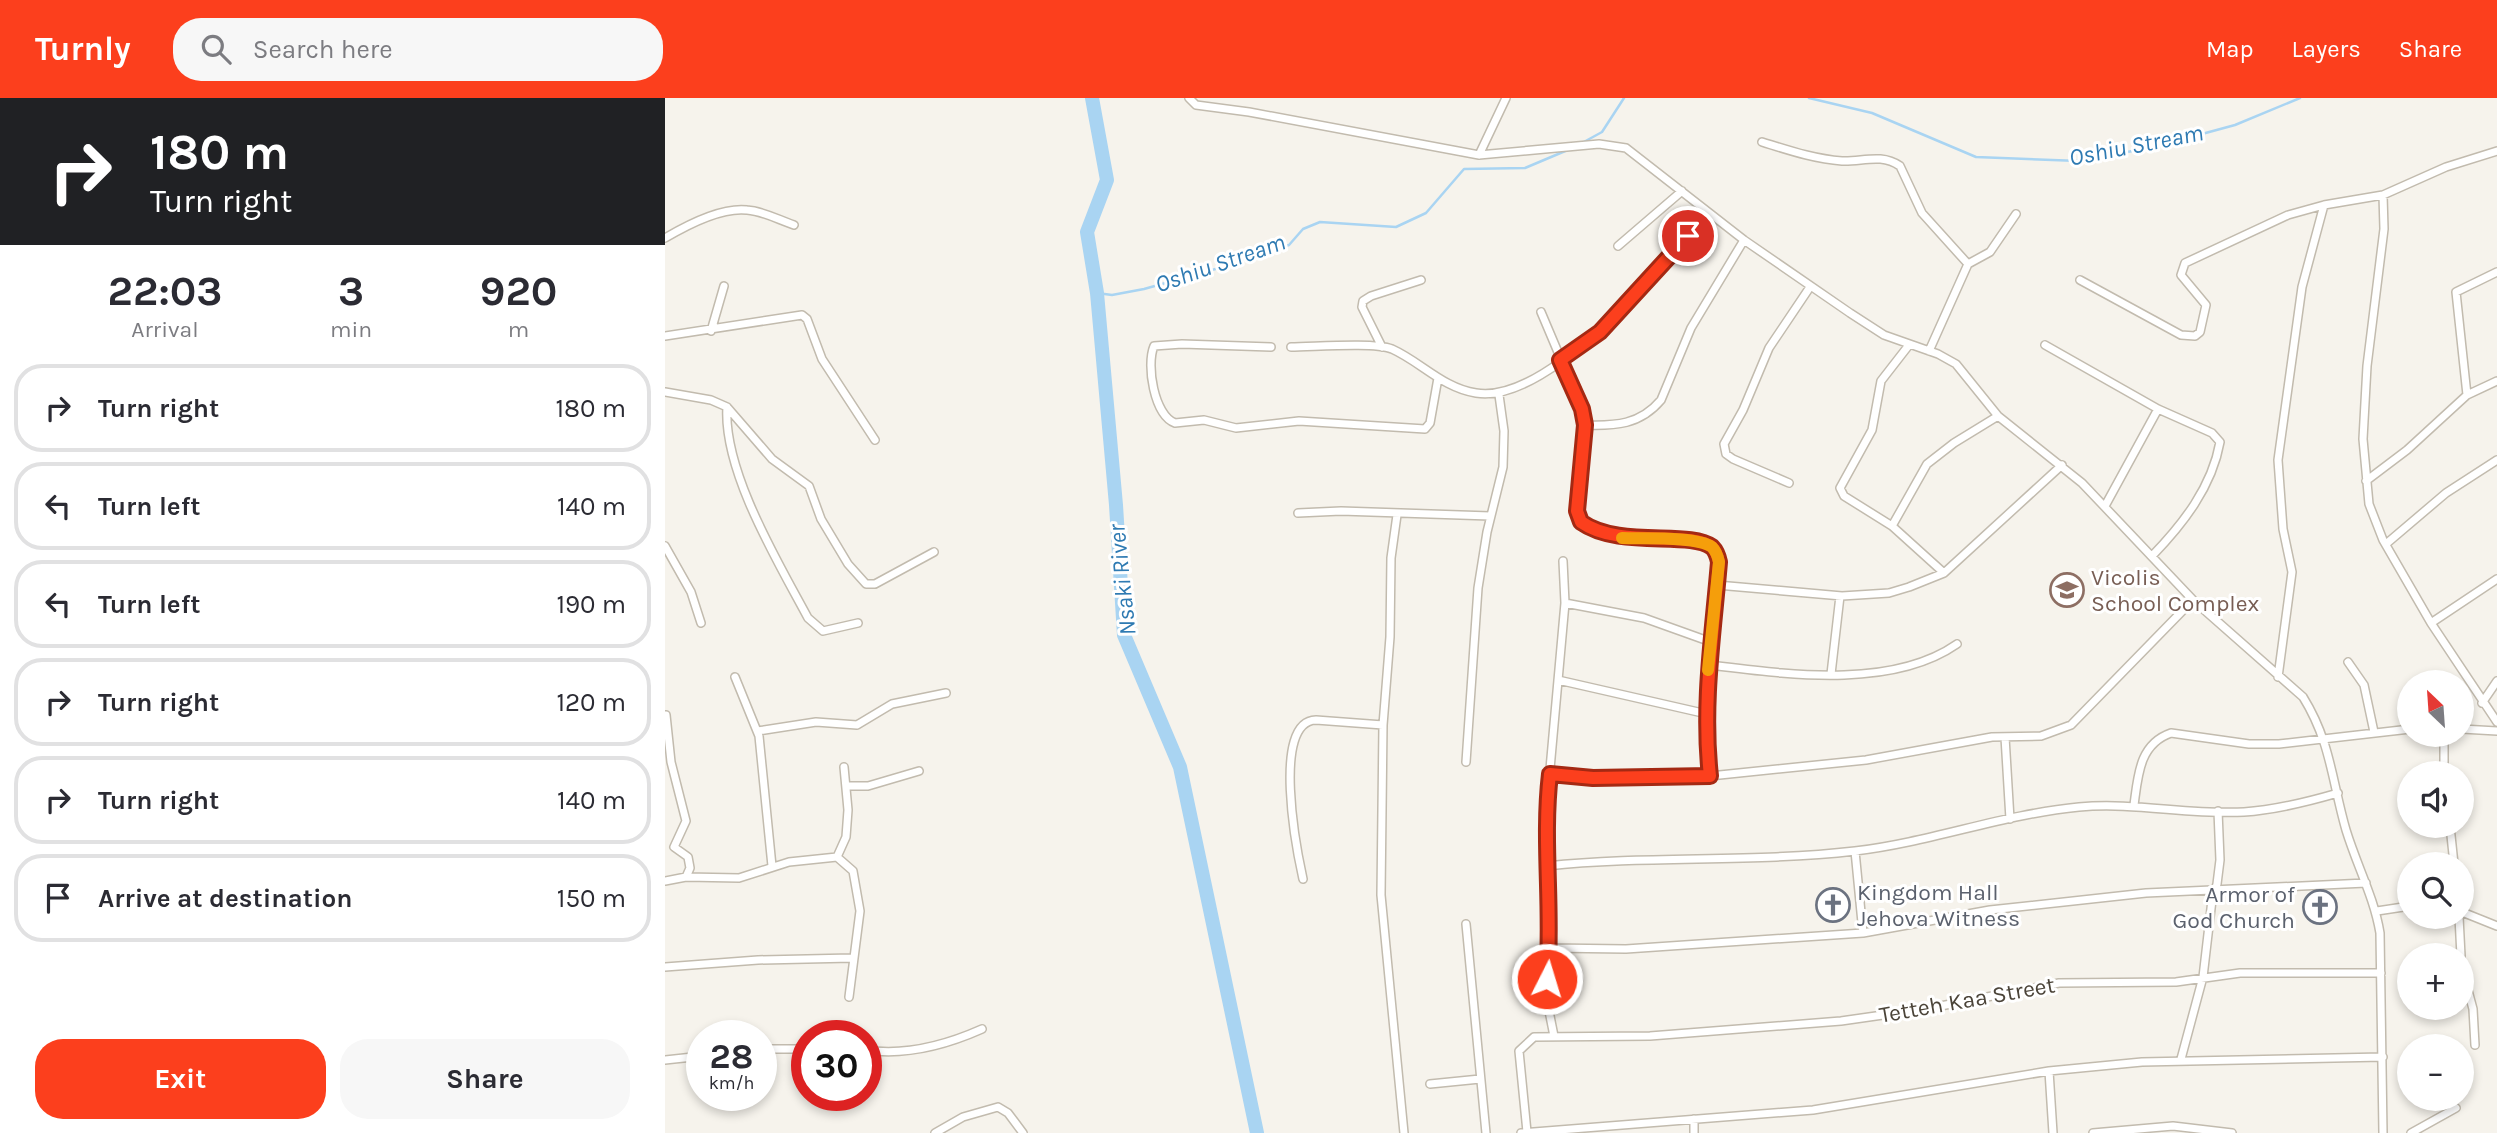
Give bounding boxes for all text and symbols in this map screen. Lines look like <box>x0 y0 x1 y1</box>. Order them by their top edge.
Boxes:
search box <box>173 18 663 81</box>
text: Turnly <box>35 30 131 68</box>
icon: search <box>197 30 235 68</box>
text: Search here <box>253 34 393 65</box>
text: Map <box>2206 35 2254 63</box>
text: Layers <box>2292 35 2361 63</box>
text: Share <box>2399 35 2462 63</box>
water label: Oshiu Stream <box>2067 118 2205 172</box>
text: 180 m <box>150 124 289 181</box>
icon: right <box>35 126 126 217</box>
text: Turn right <box>150 183 292 220</box>
pin <box>1658 206 1718 266</box>
icon: arrive <box>1669 217 1707 255</box>
water label: Oshiu Stream <box>1151 228 1289 298</box>
text: 22:03 <box>108 266 222 316</box>
text: 3 <box>338 266 364 316</box>
text: 920 <box>480 266 557 316</box>
text: Arrival <box>131 316 199 343</box>
text: min <box>330 316 372 343</box>
text: m <box>508 316 529 343</box>
icon: right <box>39 389 77 427</box>
text: Turn right <box>98 393 219 424</box>
text: 180 m <box>556 393 626 424</box>
icon: left <box>39 487 77 525</box>
text: Turn left <box>98 491 200 522</box>
text: 140 m <box>557 491 626 522</box>
water label: Nsaki River <box>1102 522 1142 637</box>
place label: Vicolis School Complex <box>2091 564 2260 617</box>
school or university icon: Vicolis School Complex <box>2048 571 2086 609</box>
icon: left <box>39 585 77 623</box>
text: Turn left <box>98 589 200 620</box>
text: 190 m <box>556 589 626 620</box>
north arrow <box>2397 670 2475 747</box>
map controls <box>2397 670 2474 1111</box>
icon: right <box>39 683 77 721</box>
text: Turn right <box>98 687 219 718</box>
text: 120 m <box>556 687 626 718</box>
button: sound <box>2397 761 2474 838</box>
icon: right <box>39 781 77 819</box>
text: Turn right <box>98 785 219 816</box>
text: 140 m <box>557 785 626 816</box>
button: search <box>2397 852 2474 929</box>
icon: arrive <box>39 879 77 917</box>
place label: Kingdom Hall Jehova Witness <box>1857 879 2020 932</box>
place label: Armor of God Church <box>2173 881 2295 934</box>
text: Arrive at destination <box>98 883 352 914</box>
text: 150 m <box>557 883 626 914</box>
church icon: Kingdom Hall Jehova Witness <box>1814 886 1852 924</box>
church icon: Armor of God Church <box>2301 888 2339 926</box>
position arrow <box>1510 942 1584 1016</box>
button: + <box>2397 943 2474 1020</box>
street label: Tetteh Kaa Street <box>1877 971 2057 1029</box>
speed limit sign: 30 <box>791 1020 882 1111</box>
button: − <box>2397 1034 2474 1111</box>
text: 28 <box>710 1036 753 1077</box>
button: Exit <box>35 1039 326 1119</box>
button: Share <box>340 1039 630 1119</box>
text: km/h <box>709 1072 754 1094</box>

